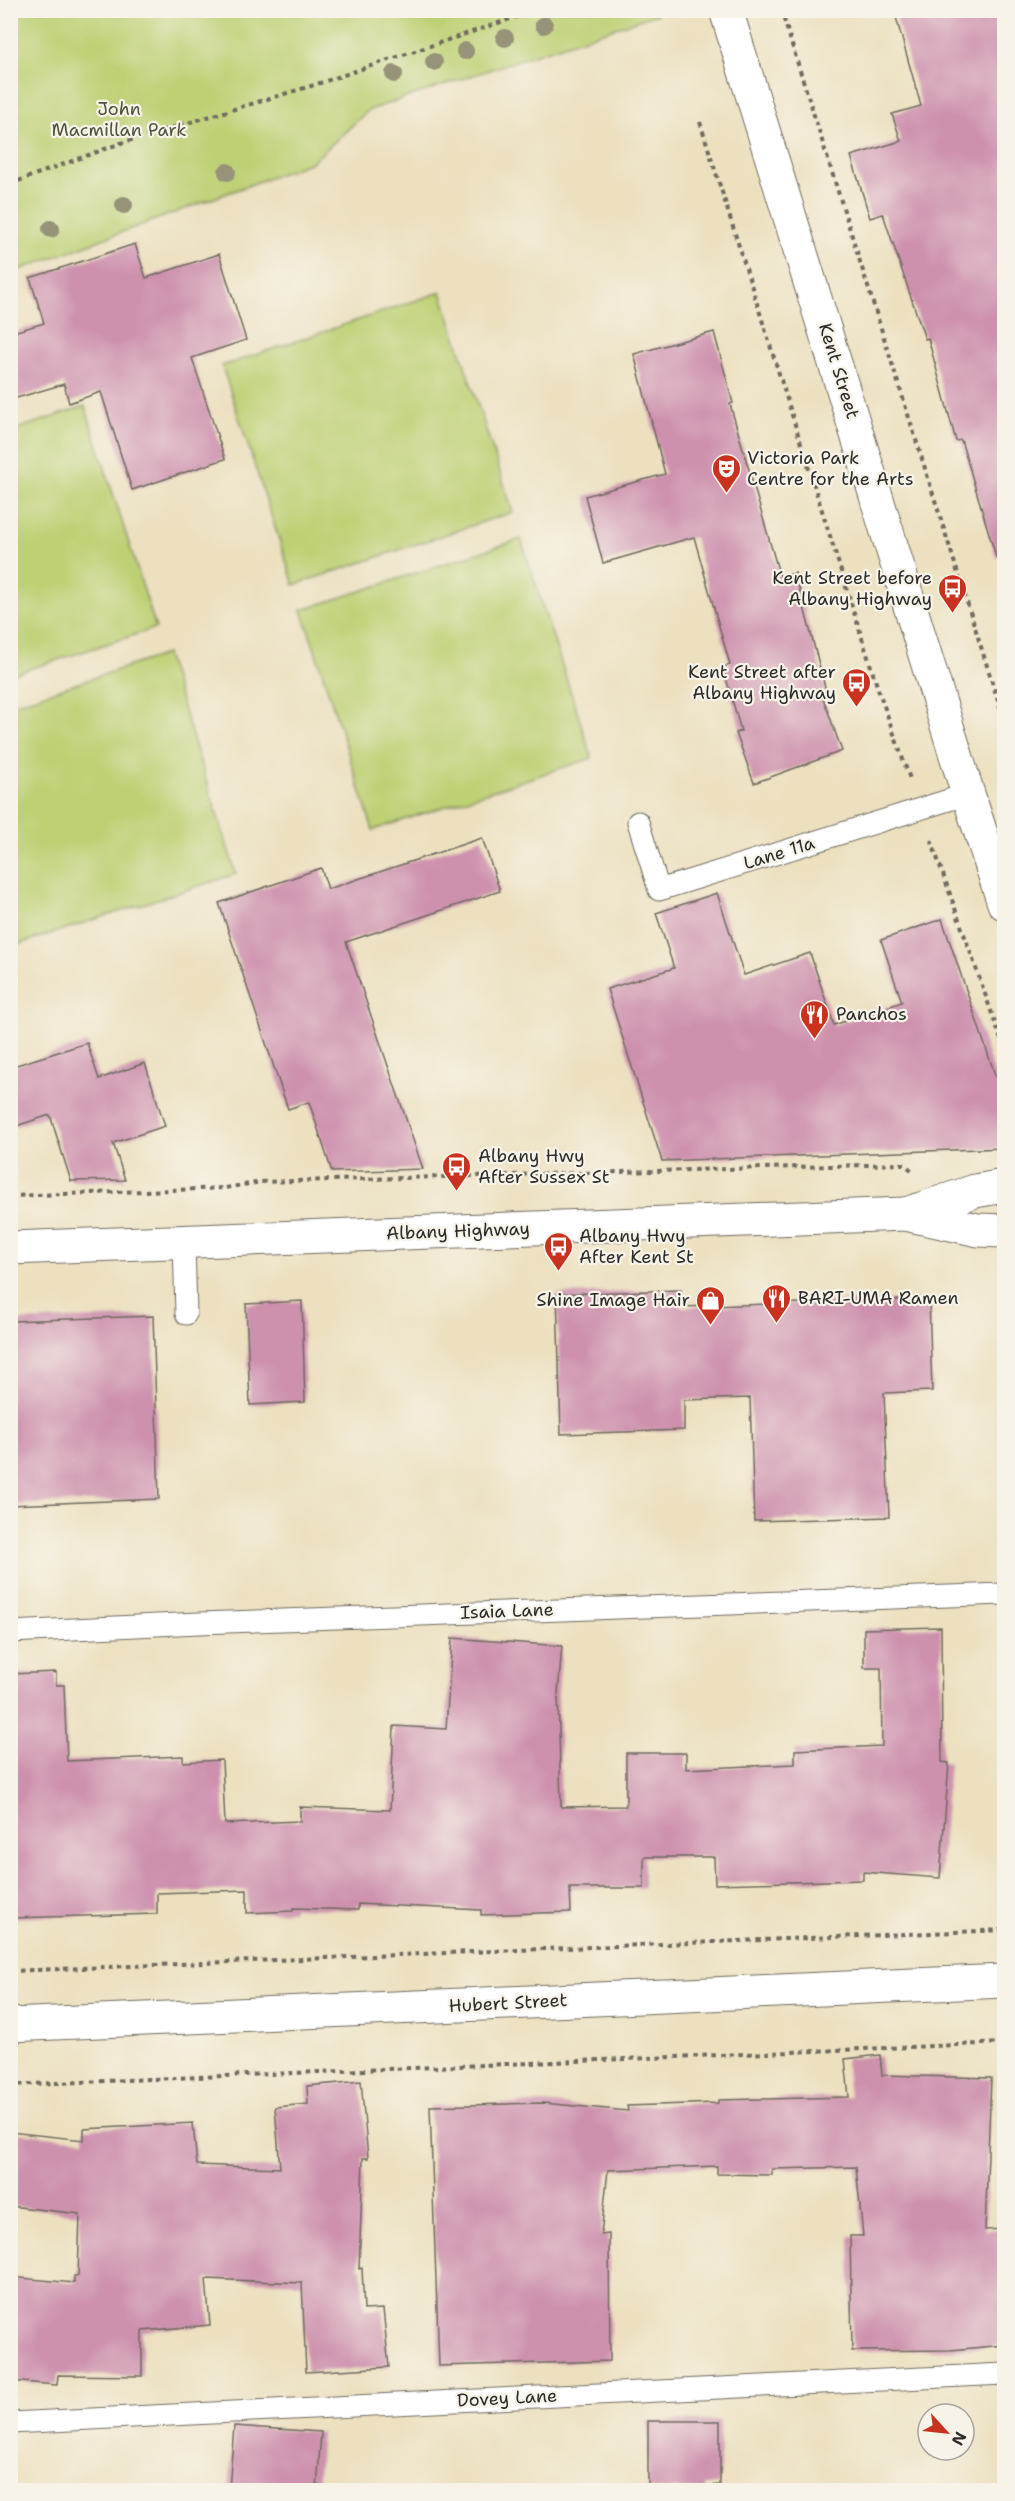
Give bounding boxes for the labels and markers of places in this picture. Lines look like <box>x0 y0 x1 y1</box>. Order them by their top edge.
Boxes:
place label: Victoria Park Centre for the Arts <box>747 446 914 491</box>
theatre icon: Victoria Park Centre for the Arts <box>710 452 742 494</box>
place label: Kent Street before Albany Highway <box>772 566 932 611</box>
bus stop icon: Kent Street before Albany Highway <box>937 572 969 614</box>
place label: Kent Street after Albany Highway <box>688 660 836 705</box>
bus stop icon: Kent Street after Albany Highway <box>841 666 873 708</box>
restaurant icon: Panchos <box>799 998 831 1040</box>
place label: Panchos <box>836 1002 907 1026</box>
place label: Albany Hwy After Sussex St <box>478 1144 610 1189</box>
bus stop icon: Albany Hwy After Sussex St <box>441 1150 473 1192</box>
place label: Albany Hwy After Kent St <box>579 1224 694 1269</box>
bus stop icon: Albany Hwy After Kent St <box>542 1230 574 1272</box>
restaurant icon: BARI-UMA Ramen <box>761 1282 793 1324</box>
shop icon: Shine Image Hair <box>695 1284 727 1326</box>
place label: BARI-UMA Ramen <box>798 1286 958 1310</box>
place label: Shine Image Hair <box>536 1288 690 1312</box>

